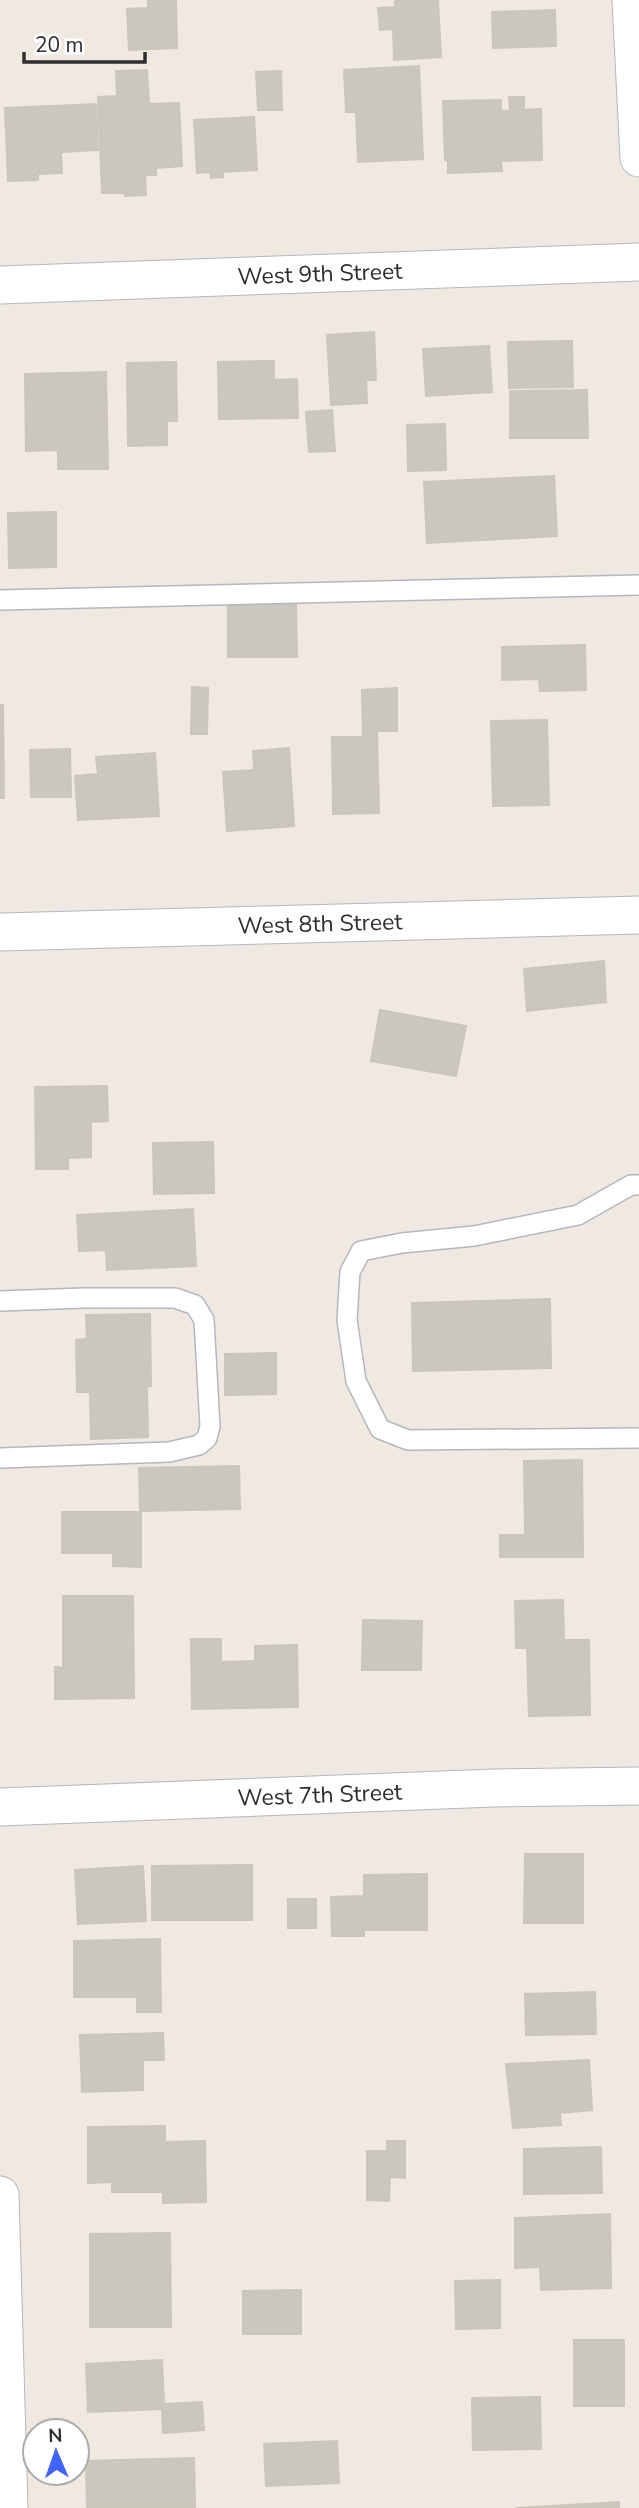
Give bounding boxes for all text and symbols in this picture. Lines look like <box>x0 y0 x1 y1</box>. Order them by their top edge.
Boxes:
scale bar <box>24 21 145 65</box>
text: 20 m <box>35 31 84 59</box>
street label: West 9th Street <box>237 256 404 292</box>
street label: West 8th Street <box>237 906 404 942</box>
street label: West 7th Street <box>237 1777 404 1814</box>
north arrow <box>21 2417 91 2487</box>
text: N <box>48 2423 63 2449</box>

